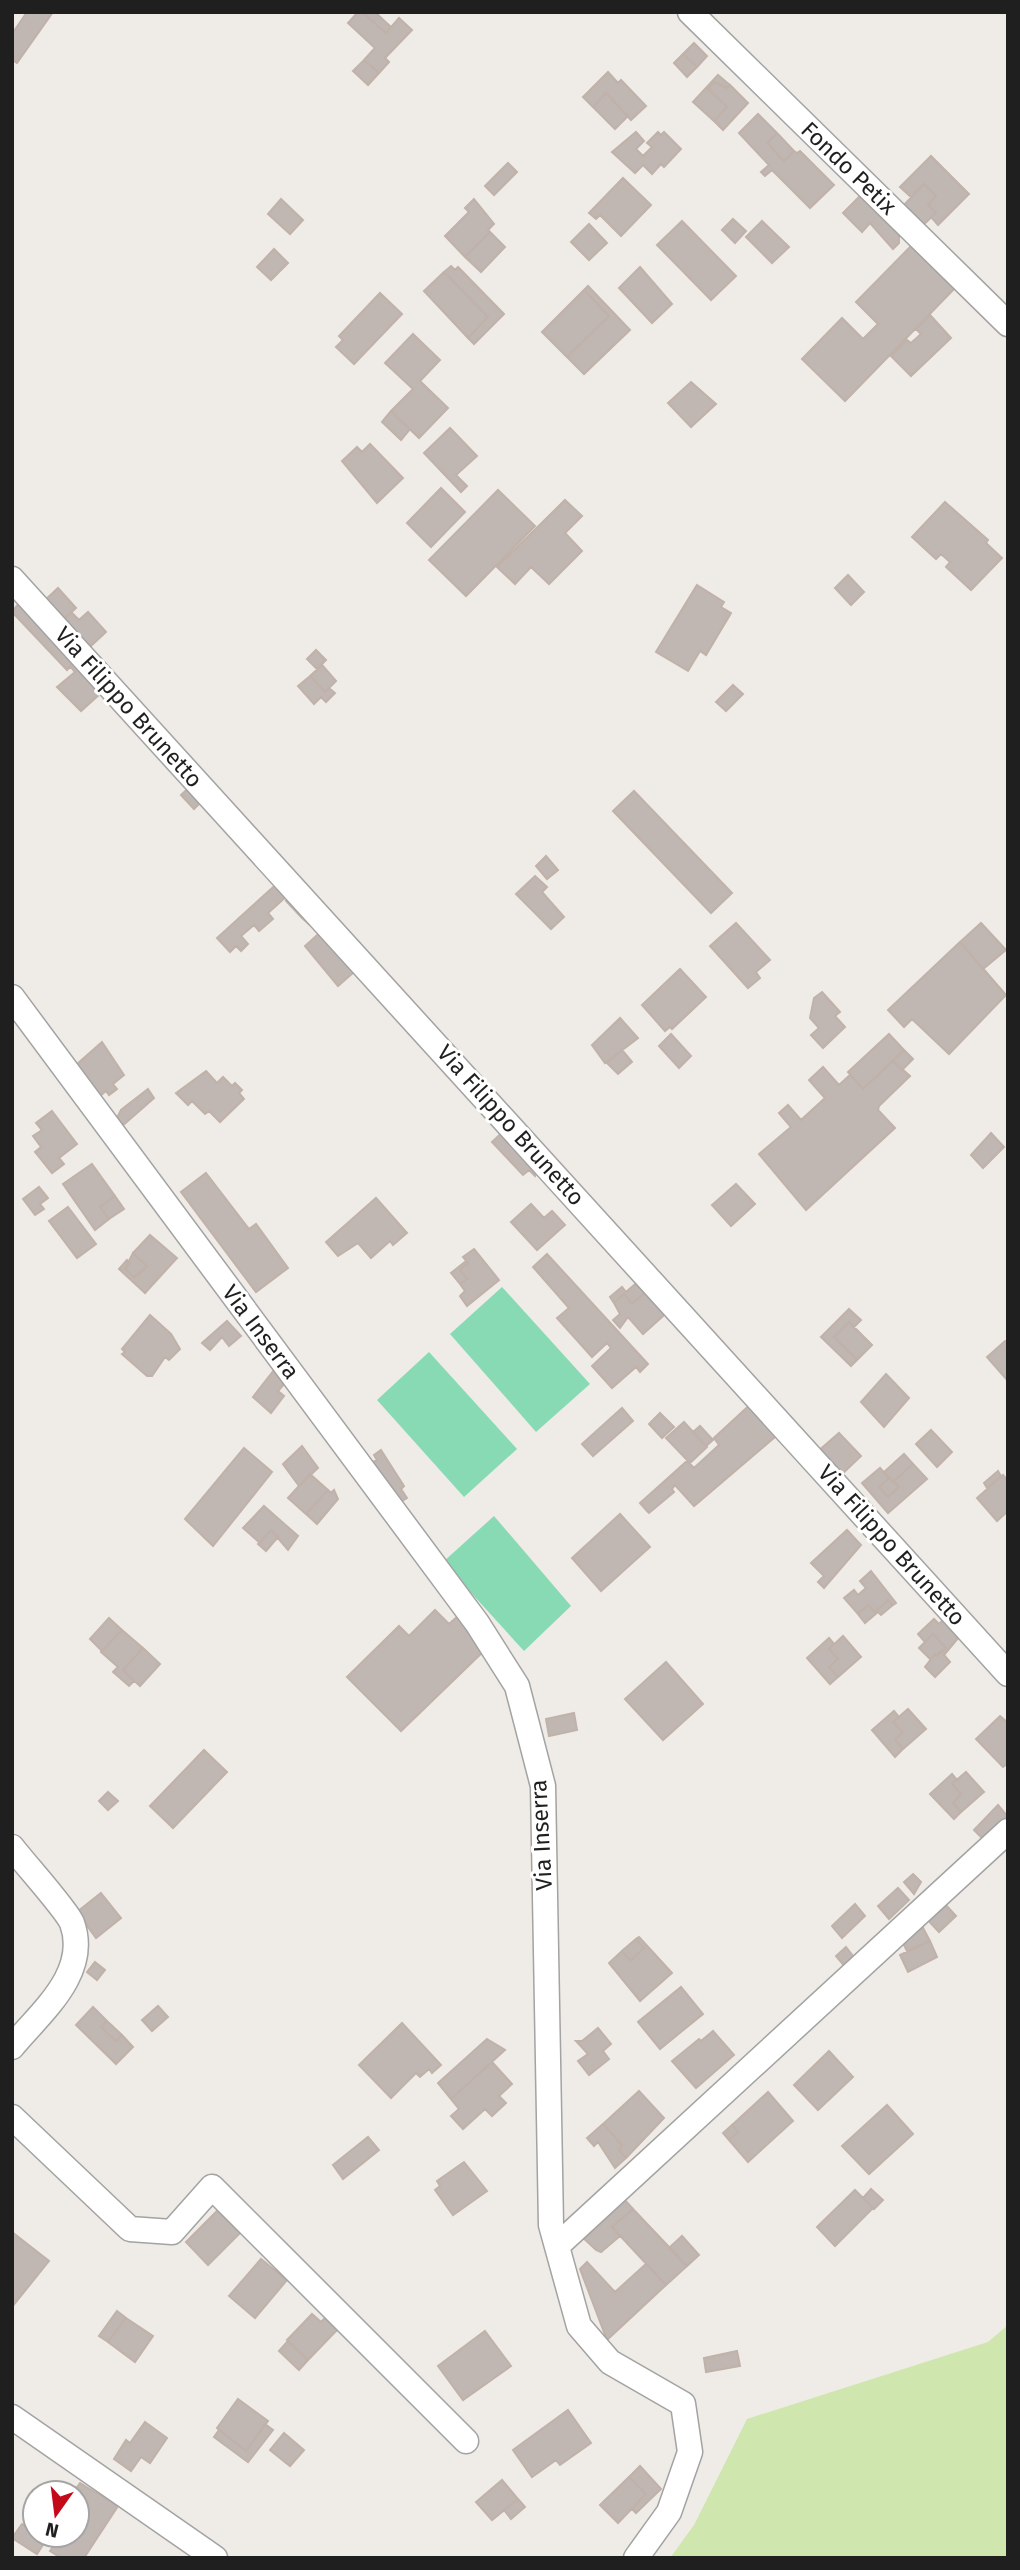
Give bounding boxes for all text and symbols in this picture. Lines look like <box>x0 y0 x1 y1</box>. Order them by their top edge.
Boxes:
street label: Fondo Petix <box>795 116 903 221</box>
street label: Via Filippo Brunetto <box>49 621 209 793</box>
street label: Via Filippo Brunetto <box>431 1039 591 1211</box>
street label: Via Inserra <box>216 1279 306 1385</box>
street label: Via Filippo Brunetto <box>812 1459 972 1631</box>
street label: Via Inserra <box>524 1779 558 1891</box>
north arrow <box>21 2479 91 2549</box>
text: N <box>43 2517 61 2543</box>

